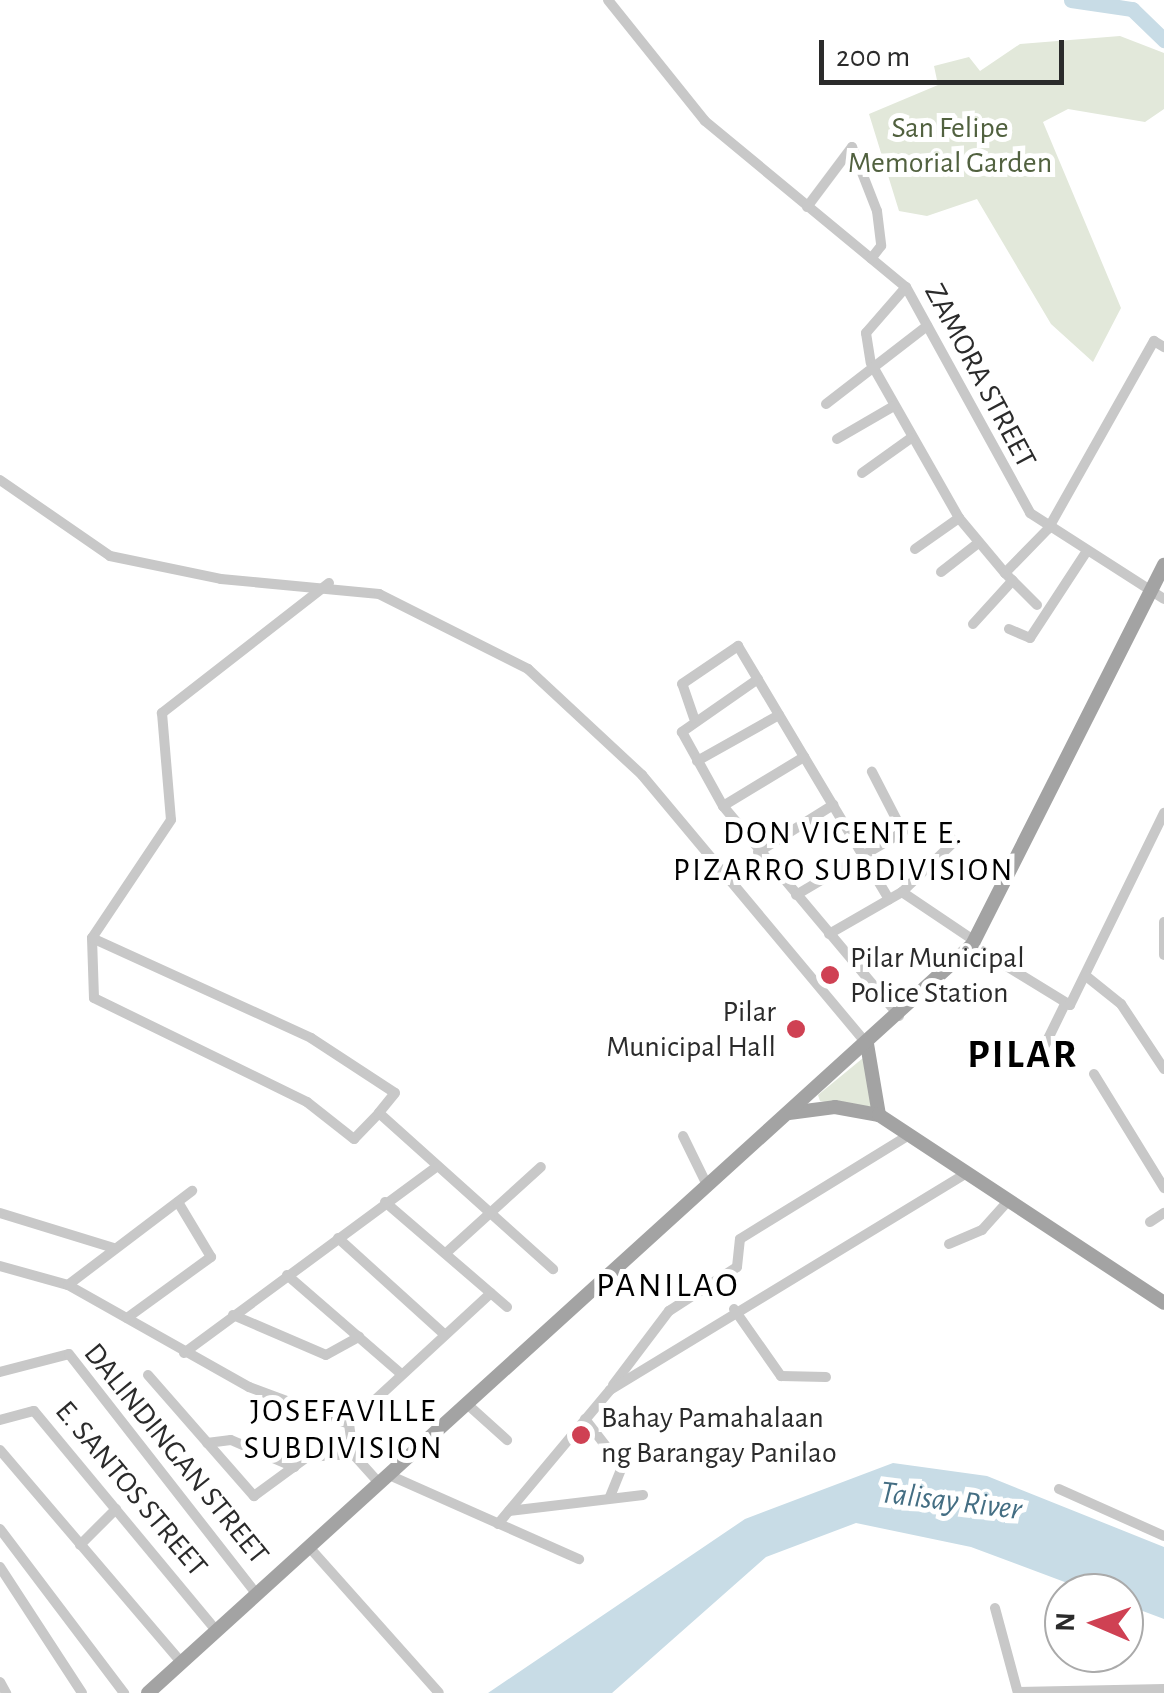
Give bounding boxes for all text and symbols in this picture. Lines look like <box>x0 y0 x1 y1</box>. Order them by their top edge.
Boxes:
scale bar <box>824 20 1069 82</box>
text: 200 m <box>836 42 910 72</box>
park label: San Felipe Memorial Garden <box>848 110 1052 180</box>
street label: ZAMORA STREET <box>916 278 1044 474</box>
district label: DON VICENTE E. PIZARRO SUBDIVISION <box>673 815 1015 890</box>
place label: Pilar Municipal Police Station <box>850 940 1025 1010</box>
marker: Pilar Municipal Police Station <box>819 964 841 986</box>
place label: Pilar Municipal Hall <box>606 994 776 1064</box>
marker: Pilar Municipal Hall <box>785 1018 807 1040</box>
district label: PILAR <box>967 1031 1079 1079</box>
district label: PANILAO <box>596 1265 740 1307</box>
street label: DALINDINGAN STREET <box>76 1336 276 1572</box>
district label: JOSEFAVILLE SUBDIVISION <box>244 1393 444 1468</box>
street label: E. SANTOS STREET <box>47 1394 215 1584</box>
place label: Bahay Pamahalaan ng Barangay Panilao <box>601 1400 837 1470</box>
marker: Bahay Pamahalaan ng Barangay Panilao <box>570 1424 592 1446</box>
water label: Talisay River <box>878 1473 1024 1529</box>
north arrow <box>1044 1573 1144 1673</box>
text: N <box>1052 1612 1080 1632</box>

